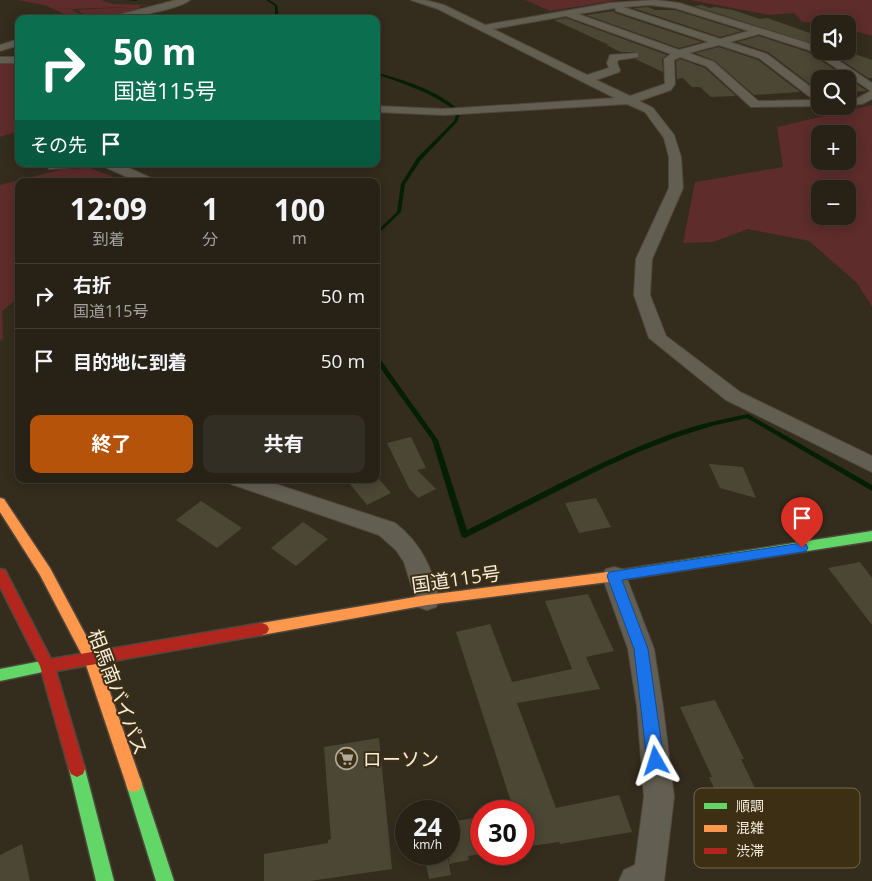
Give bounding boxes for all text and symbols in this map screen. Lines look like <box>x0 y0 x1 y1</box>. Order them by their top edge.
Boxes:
map controls <box>811 15 856 225</box>
button: sound <box>811 15 856 60</box>
text: 50 m <box>113 28 196 75</box>
icon: right <box>30 35 95 100</box>
button: search <box>811 70 856 115</box>
text: 国道115号 <box>113 75 217 105</box>
button: + <box>811 125 856 170</box>
icon: arrive <box>97 130 125 158</box>
text: その先 <box>30 132 87 158</box>
button: − <box>811 180 856 225</box>
text: 12:09 <box>70 188 147 229</box>
text: 1 <box>202 188 219 229</box>
text: 100 <box>274 189 325 230</box>
text: m <box>292 227 307 249</box>
text: 到着 <box>92 228 124 250</box>
text: 分 <box>202 228 218 250</box>
text: 右折 <box>73 272 111 298</box>
icon: right <box>30 282 58 310</box>
text: 50 m <box>321 283 365 309</box>
text: 国道115号 <box>73 300 148 322</box>
icon: arrive <box>30 347 58 375</box>
text: 50 m <box>321 348 365 374</box>
text: 目的地に到着 <box>73 349 187 375</box>
button: 終了 <box>30 415 193 473</box>
button: 共有 <box>203 415 365 473</box>
pin <box>781 497 823 548</box>
icon: arrive <box>788 504 816 532</box>
street label: 国道115号 <box>410 560 502 598</box>
street label: 相馬南バイパス <box>82 625 154 759</box>
position arrow <box>629 734 681 786</box>
place label: ローソン <box>363 746 439 772</box>
supermarket icon: ローソン <box>335 747 359 771</box>
legend <box>694 788 860 868</box>
text: 順調 <box>736 796 764 815</box>
speed limit sign: 30 <box>470 800 535 865</box>
text: 24 <box>413 809 442 843</box>
text: 混雑 <box>736 818 764 837</box>
text: km/h <box>413 836 442 853</box>
text: 渋滞 <box>736 841 764 860</box>

